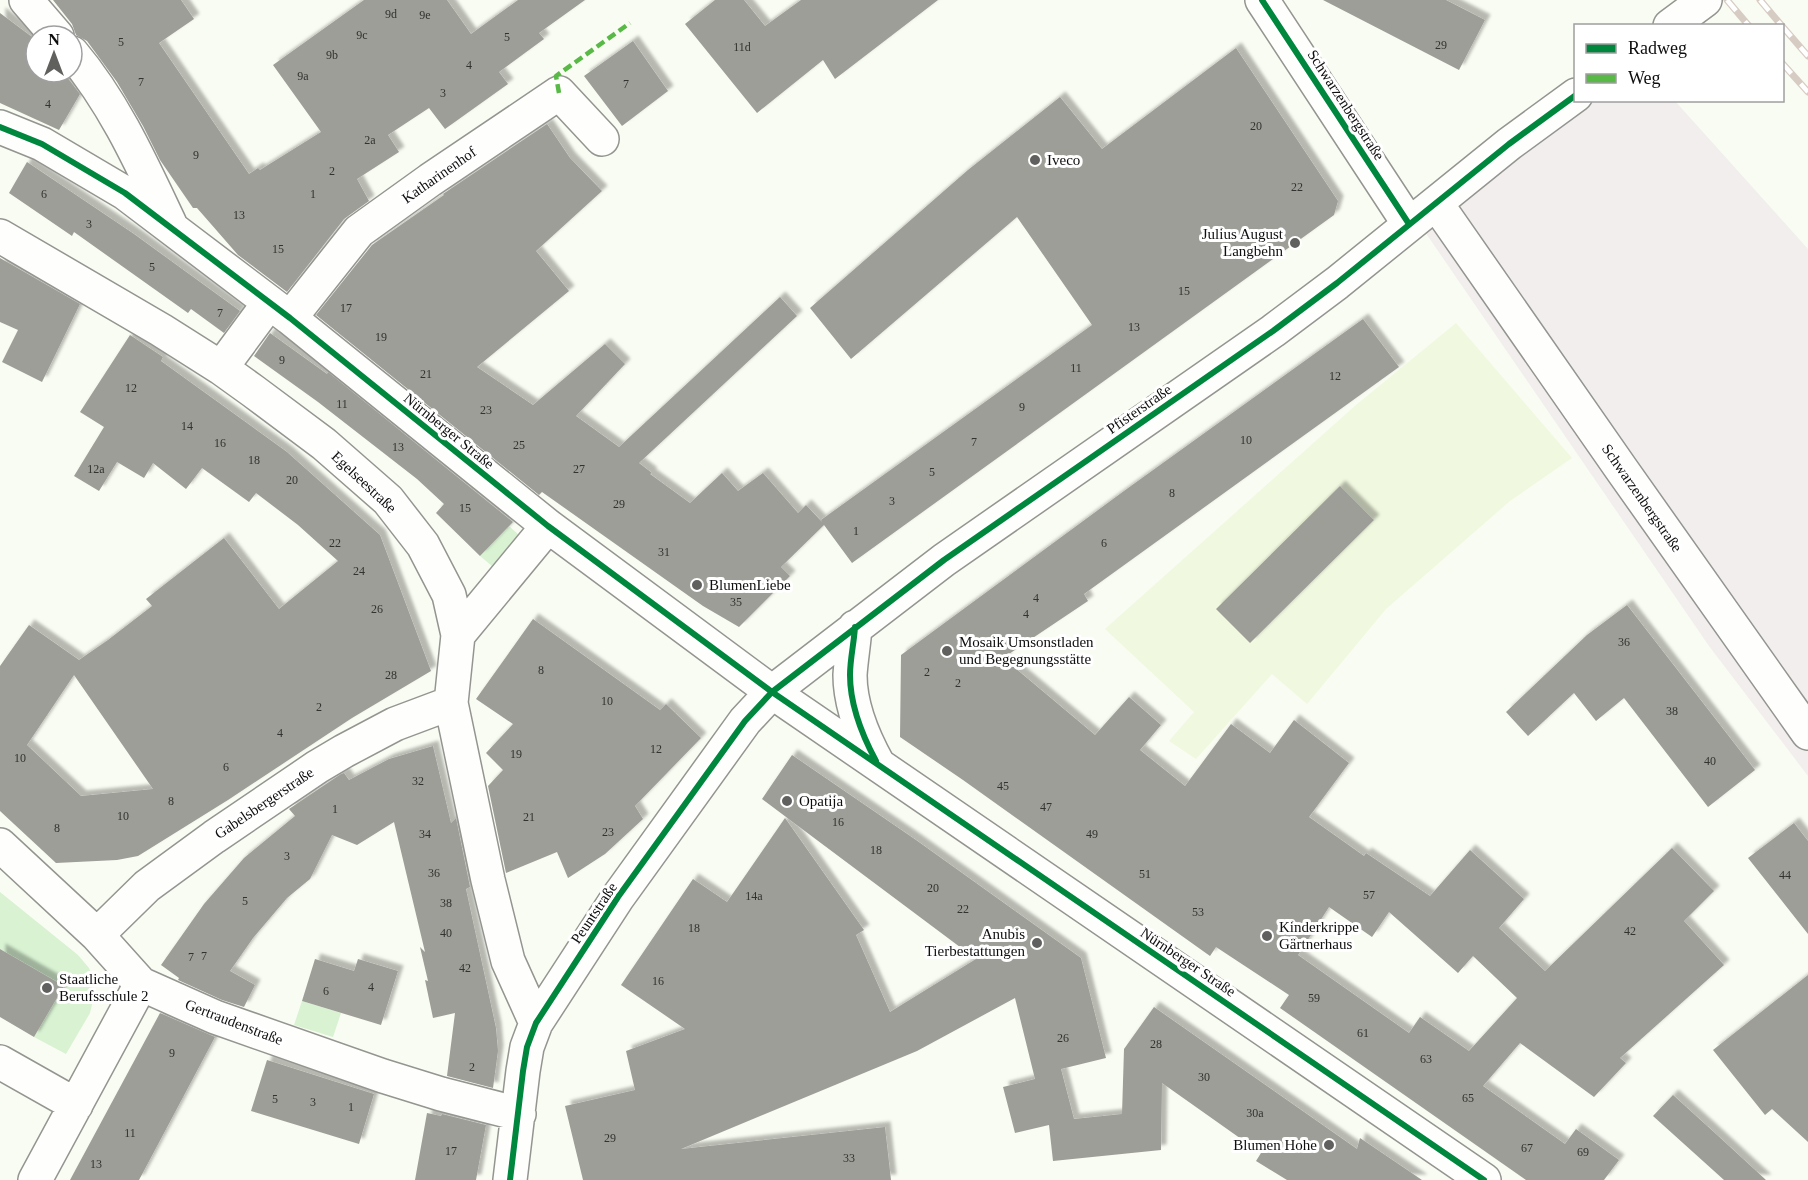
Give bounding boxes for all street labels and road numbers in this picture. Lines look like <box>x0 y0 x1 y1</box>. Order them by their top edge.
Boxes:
street label: Schwarzenbergstraße <box>1304 47 1388 163</box>
street label: Katharinenhof <box>399 144 479 206</box>
street label: Pfisterstraße <box>1104 381 1175 437</box>
street label: Nürnberger Straße <box>401 390 497 472</box>
street label: Schwarzenbergstraße <box>1599 441 1685 555</box>
street label: Egelseestraße <box>328 448 400 516</box>
street label: Gabelsbergerstraße <box>212 764 317 842</box>
street label: Peuntstraße <box>568 879 620 946</box>
street label: Nürnberger Straße <box>1138 924 1239 1000</box>
street label: Gertraudenstraße <box>183 996 285 1048</box>

